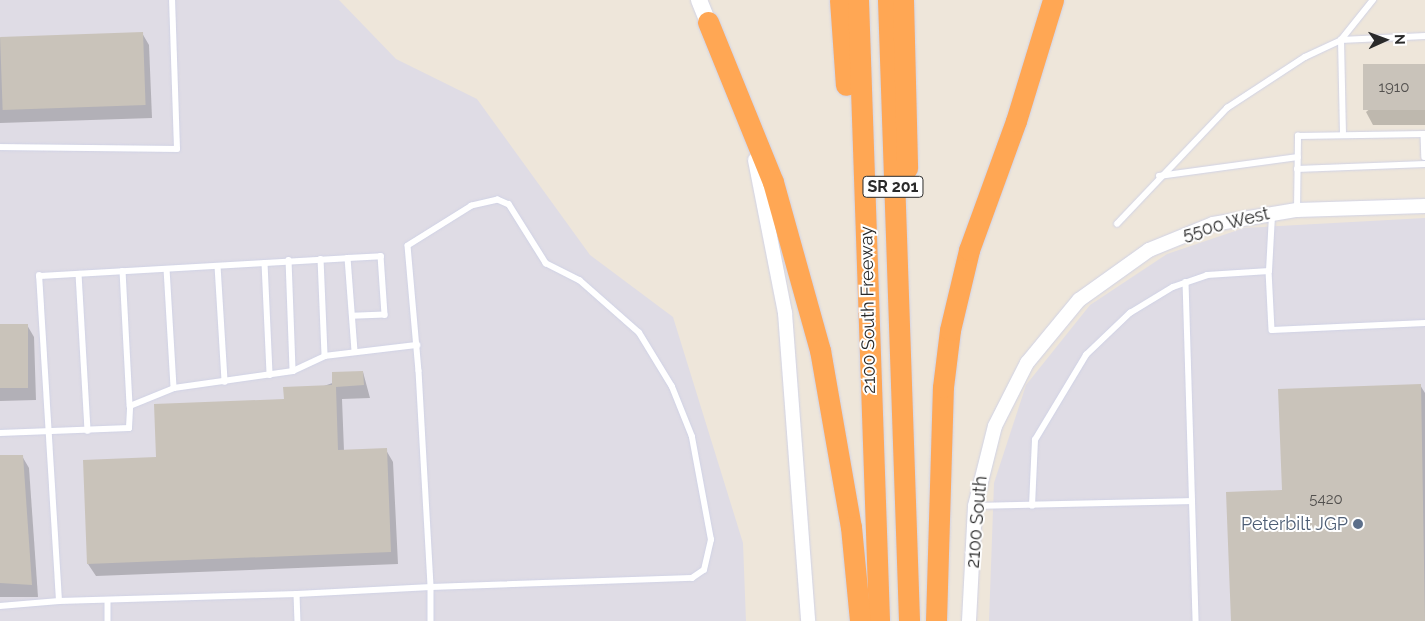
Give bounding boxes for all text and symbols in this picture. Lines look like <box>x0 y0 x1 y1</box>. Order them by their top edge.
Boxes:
north arrow <box>1360 15 1410 65</box>
text: N <box>1392 34 1408 45</box>
house number: 1910 <box>1379 79 1409 97</box>
road number: SR 201 <box>862 173 924 200</box>
street label: 5500 West <box>1180 203 1272 245</box>
street label: 2100 South Freeway <box>856 226 880 394</box>
street label: 2100 South <box>962 475 992 569</box>
house number: 5420 <box>1309 491 1343 509</box>
place label: Peterbilt JGP <box>1240 513 1348 535</box>
marker: Peterbilt JGP <box>1352 518 1364 530</box>

